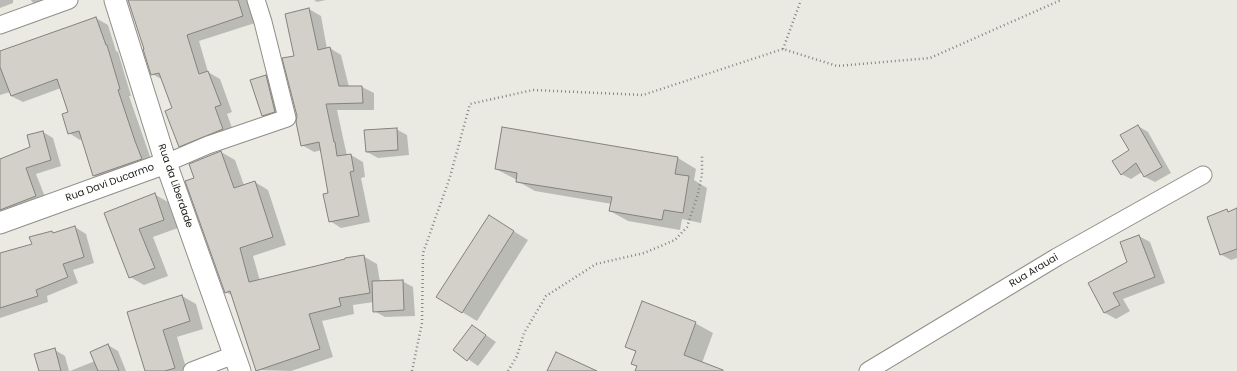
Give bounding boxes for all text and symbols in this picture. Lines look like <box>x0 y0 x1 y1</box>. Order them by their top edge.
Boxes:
street label: Rua da Liberdade <box>155 142 195 230</box>
street label: Rua Davi Ducarmo <box>64 161 156 205</box>
street label: Rua Arauai <box>1007 252 1061 290</box>

